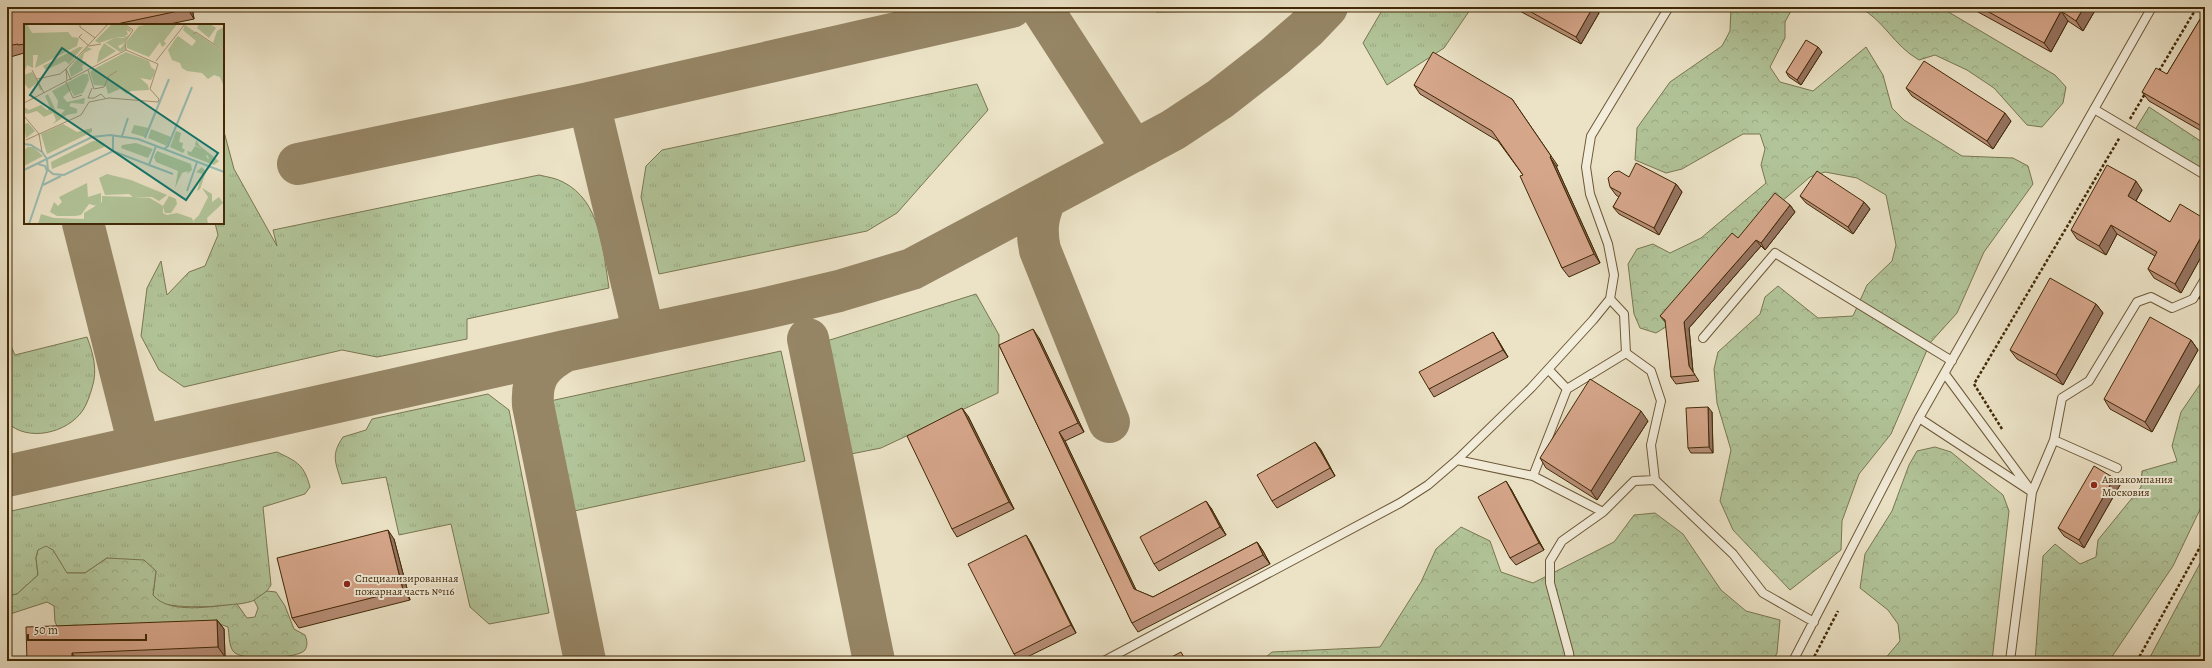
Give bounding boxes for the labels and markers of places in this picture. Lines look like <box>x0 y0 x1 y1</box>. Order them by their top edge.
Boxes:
place label: Авиакомпания Московия <box>2101 472 2173 500</box>
marker: Авиакомпания Московия <box>2089 480 2099 490</box>
place label: Специализированная пожарная часть №116 <box>355 571 458 599</box>
marker: Специализированная пожарная часть №116 <box>342 579 352 589</box>

